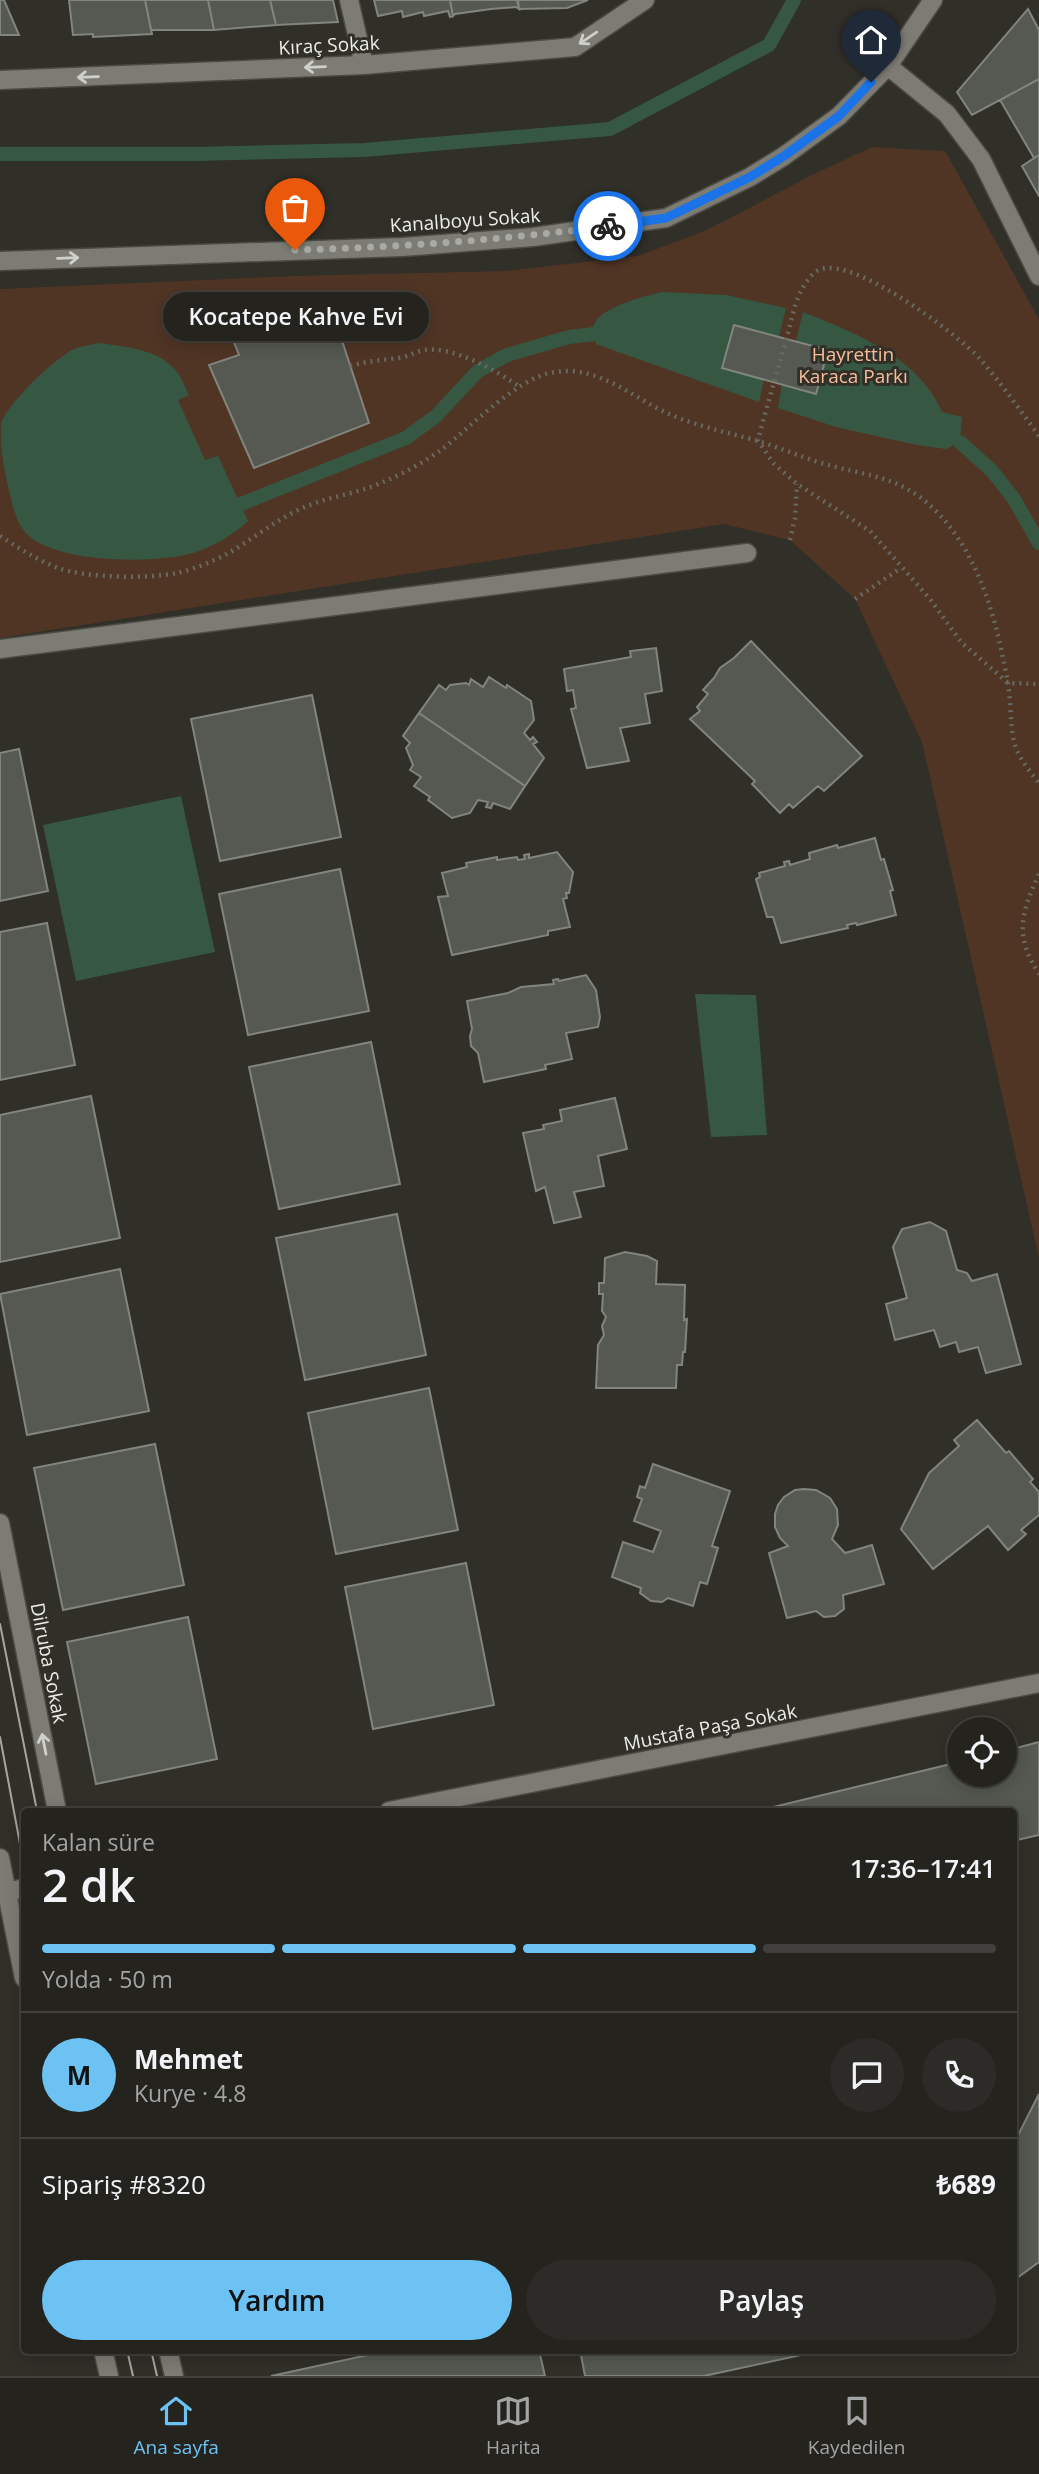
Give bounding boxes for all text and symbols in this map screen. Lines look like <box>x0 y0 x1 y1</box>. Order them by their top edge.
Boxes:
pin <box>841 10 901 82</box>
icon: home <box>852 21 890 59</box>
street label: Kıraç Sokak <box>278 29 380 61</box>
one-way arrow <box>579 31 599 45</box>
one-way arrow <box>304 60 327 73</box>
one-way arrow <box>77 70 100 83</box>
pin <box>265 178 325 250</box>
icon: bag <box>276 189 314 227</box>
courier <box>573 191 643 261</box>
street label: Kanalboyu Sokak <box>389 202 541 238</box>
icon: bike <box>589 207 627 245</box>
one-way arrow <box>56 252 79 265</box>
callout: Kocatepe Kahve Evi <box>162 292 428 341</box>
text: Kocatepe Kahve Evi <box>188 300 404 332</box>
park label: Hayrettin Karaca Parkı <box>798 341 908 389</box>
street label: Dilruba Sokak <box>25 1600 73 1726</box>
street label: Mustafa Paşa Sokak <box>621 1697 799 1757</box>
map controls <box>947 1717 1017 1787</box>
button: locate <box>947 1717 1017 1787</box>
one-way arrow <box>36 1733 50 1756</box>
text: Kalan süre <box>42 1826 155 1858</box>
text: 17:36–17:41 <box>850 1850 996 1886</box>
text: 2 dk <box>42 1853 135 1915</box>
text: Yolda · 50 m <box>42 1963 173 1995</box>
button: chat <box>830 2038 904 2112</box>
button: phone <box>922 2038 996 2112</box>
text: Mehmet <box>134 2041 243 2077</box>
text: M <box>67 2057 91 2093</box>
text: Kurye · 4.8 <box>134 2077 246 2109</box>
text: Sipariş #8320 <box>42 2166 206 2202</box>
text: ₺689 <box>937 2166 996 2202</box>
button: Yardım <box>42 2260 512 2340</box>
button: Paylaş <box>526 2260 996 2340</box>
tab: Ana sayfa <box>134 2392 219 2460</box>
tab: Harita <box>486 2392 541 2460</box>
tab: Kaydedilen <box>808 2392 905 2460</box>

